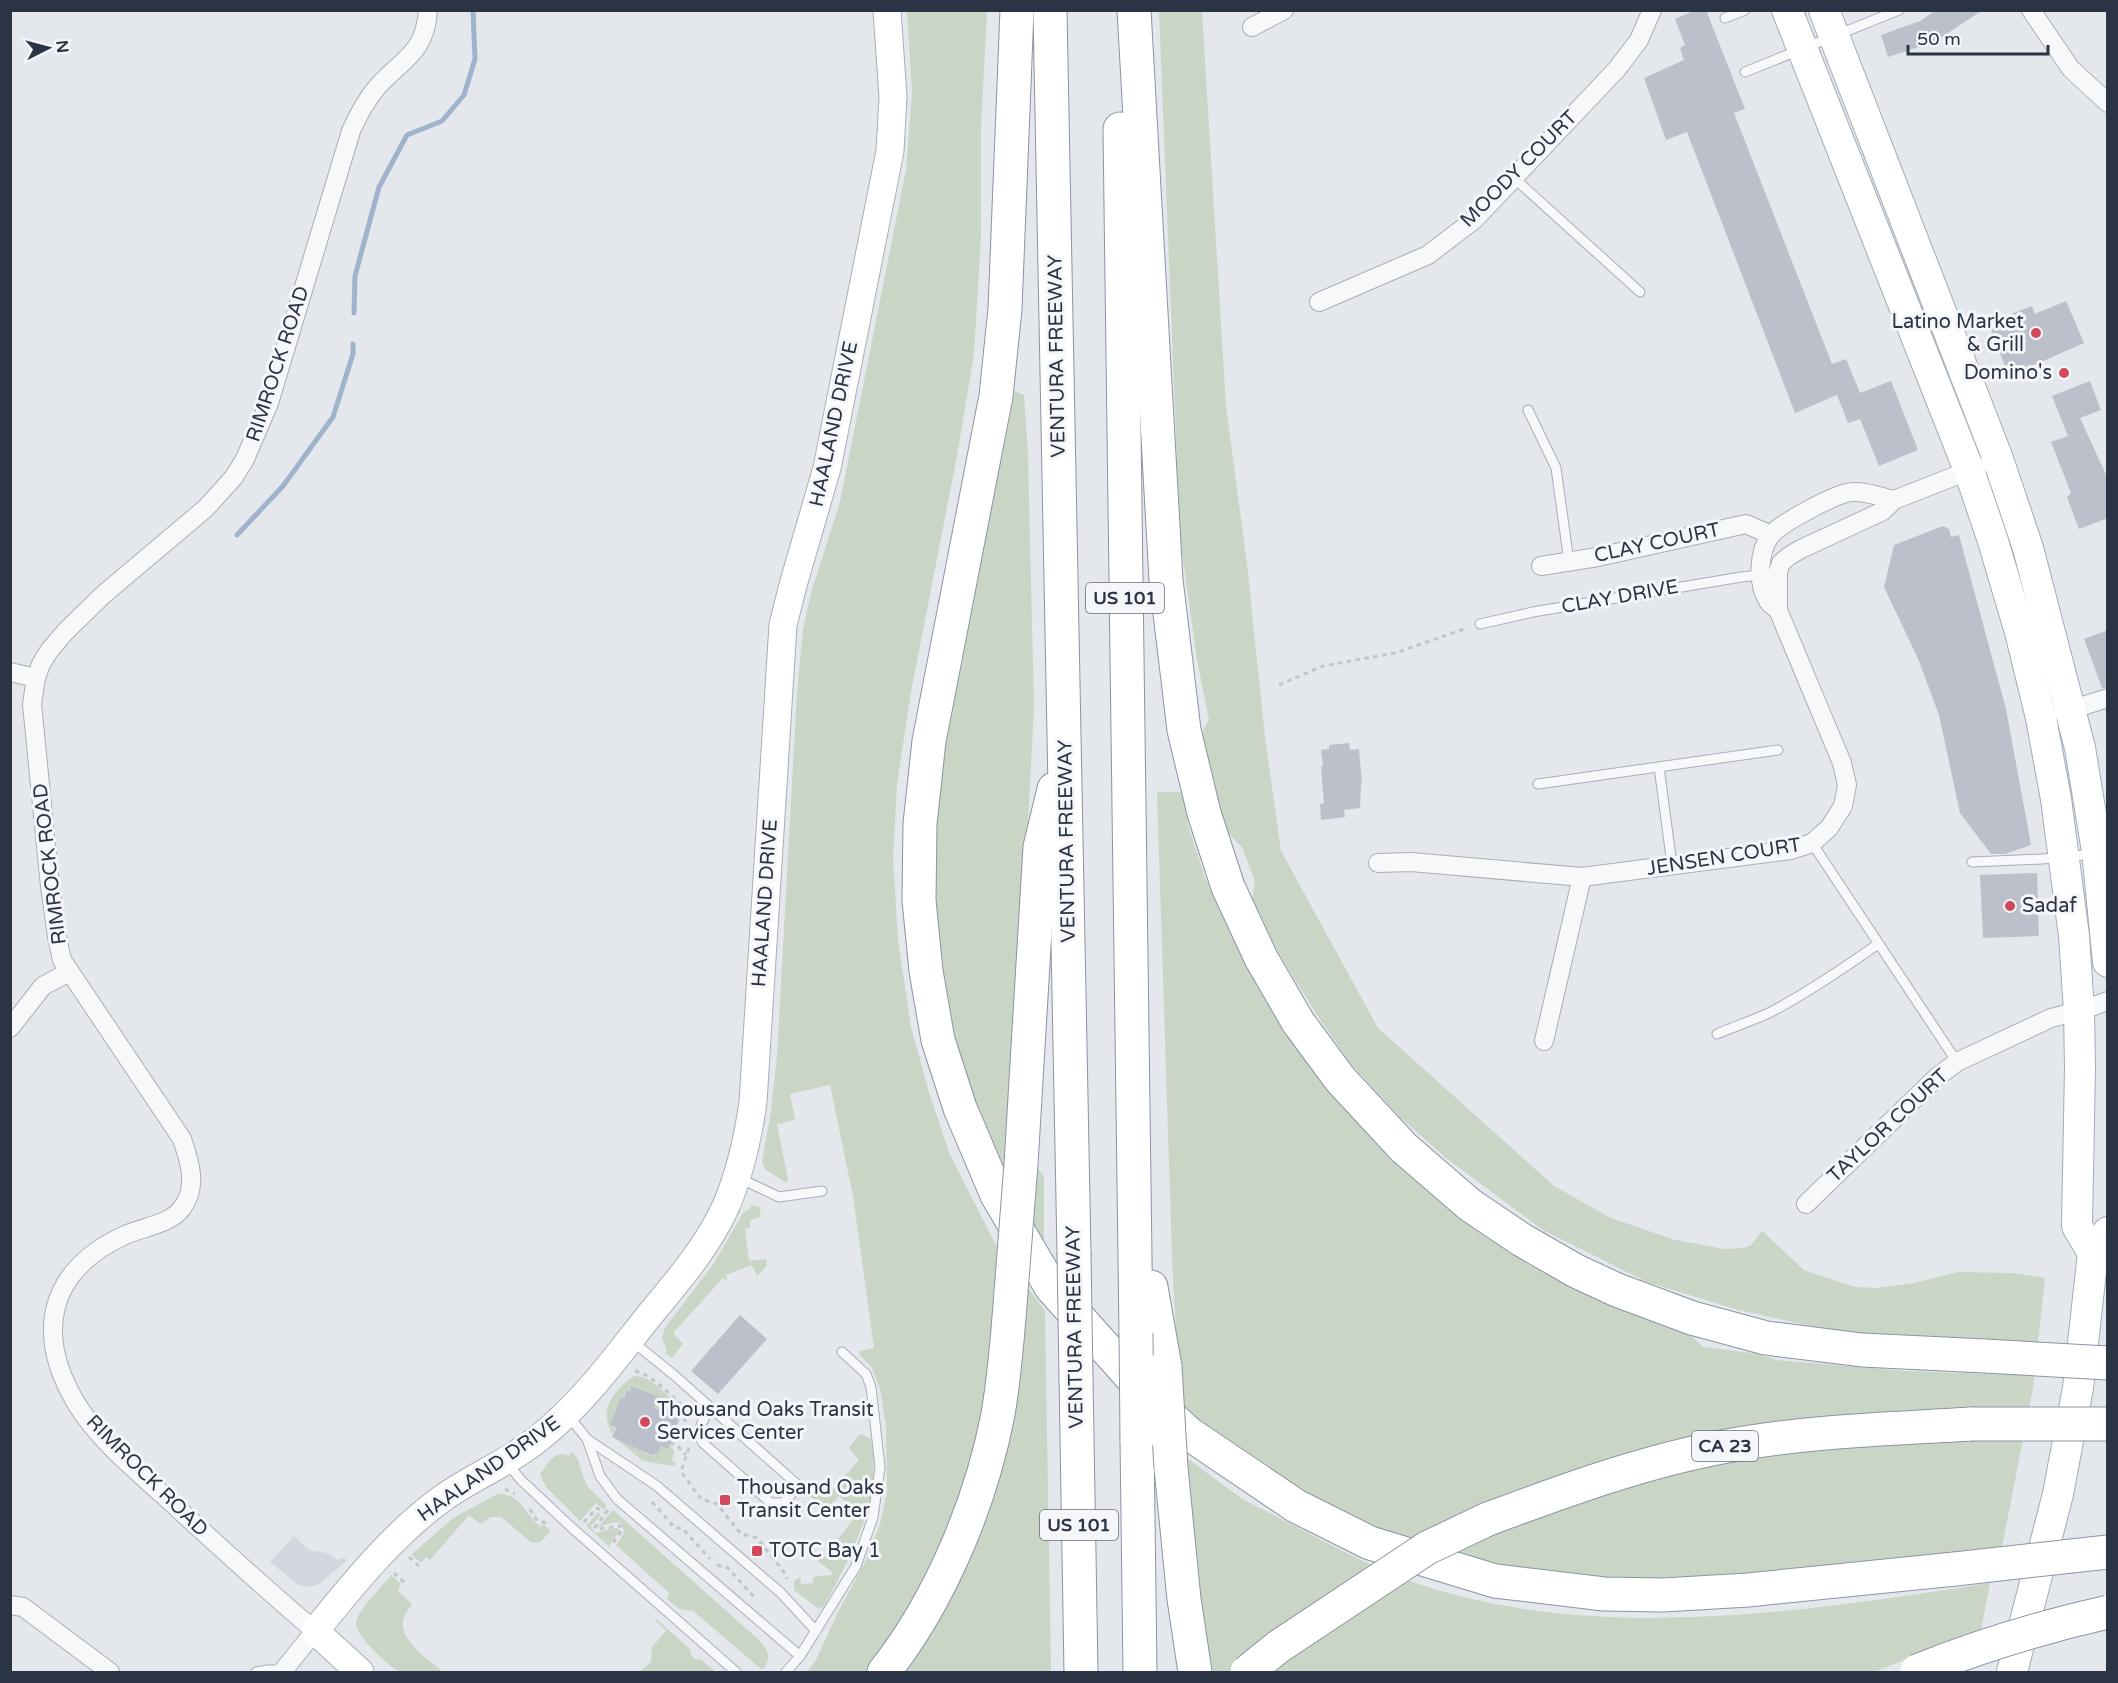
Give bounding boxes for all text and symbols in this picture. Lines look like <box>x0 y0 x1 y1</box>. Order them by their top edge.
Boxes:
north arrow <box>18 18 78 78</box>
scale bar <box>1908 18 2048 56</box>
text: 50 m <box>1917 28 1961 50</box>
text: N <box>51 39 73 54</box>
street label: MOODY COURT <box>1456 106 1582 232</box>
street label: VENTURA FREEWAY <box>1043 254 1071 458</box>
street label: RIMROCK ROAD <box>241 283 315 445</box>
place label: Latino Market & Grill <box>1891 310 2024 357</box>
marker: Latino Market & Grill <box>2029 326 2043 340</box>
street label: HAALAND DRIVE <box>805 339 863 509</box>
place label: Domino's <box>1964 361 2052 385</box>
marker: Domino's <box>2057 366 2071 380</box>
street label: CLAY COURT <box>1592 518 1722 568</box>
street label: CLAY DRIVE <box>1560 575 1680 619</box>
road number: US 101 <box>1086 583 1164 613</box>
street label: VENTURA FREEWAY <box>1053 739 1081 943</box>
street label: RIMROCK ROAD <box>28 782 72 946</box>
street label: HAALAND DRIVE <box>747 818 783 988</box>
street label: JENSEN COURT <box>1645 833 1803 881</box>
place label: Sadaf <box>2022 894 2077 918</box>
marker: Sadaf <box>2003 899 2017 913</box>
street label: TAYLOR COURT <box>1823 1064 1953 1188</box>
street label: VENTURA FREEWAY <box>1061 1225 1089 1429</box>
place label: Thousand Oaks Transit Services Center <box>657 1398 874 1445</box>
street label: RIMROCK ROAD <box>81 1410 213 1542</box>
street label: HAALAND DRIVE <box>413 1411 565 1527</box>
marker: Thousand Oaks Transit Services Center <box>638 1415 652 1429</box>
road number: CA 23 <box>1692 1431 1758 1461</box>
place label: Thousand Oaks Transit Center <box>737 1476 884 1523</box>
marker: Thousand Oaks Transit Center <box>718 1493 732 1507</box>
road number: US 101 <box>1040 1510 1118 1540</box>
place label: TOTC Bay 1 <box>769 1539 881 1563</box>
marker: TOTC Bay 1 <box>750 1544 764 1558</box>

